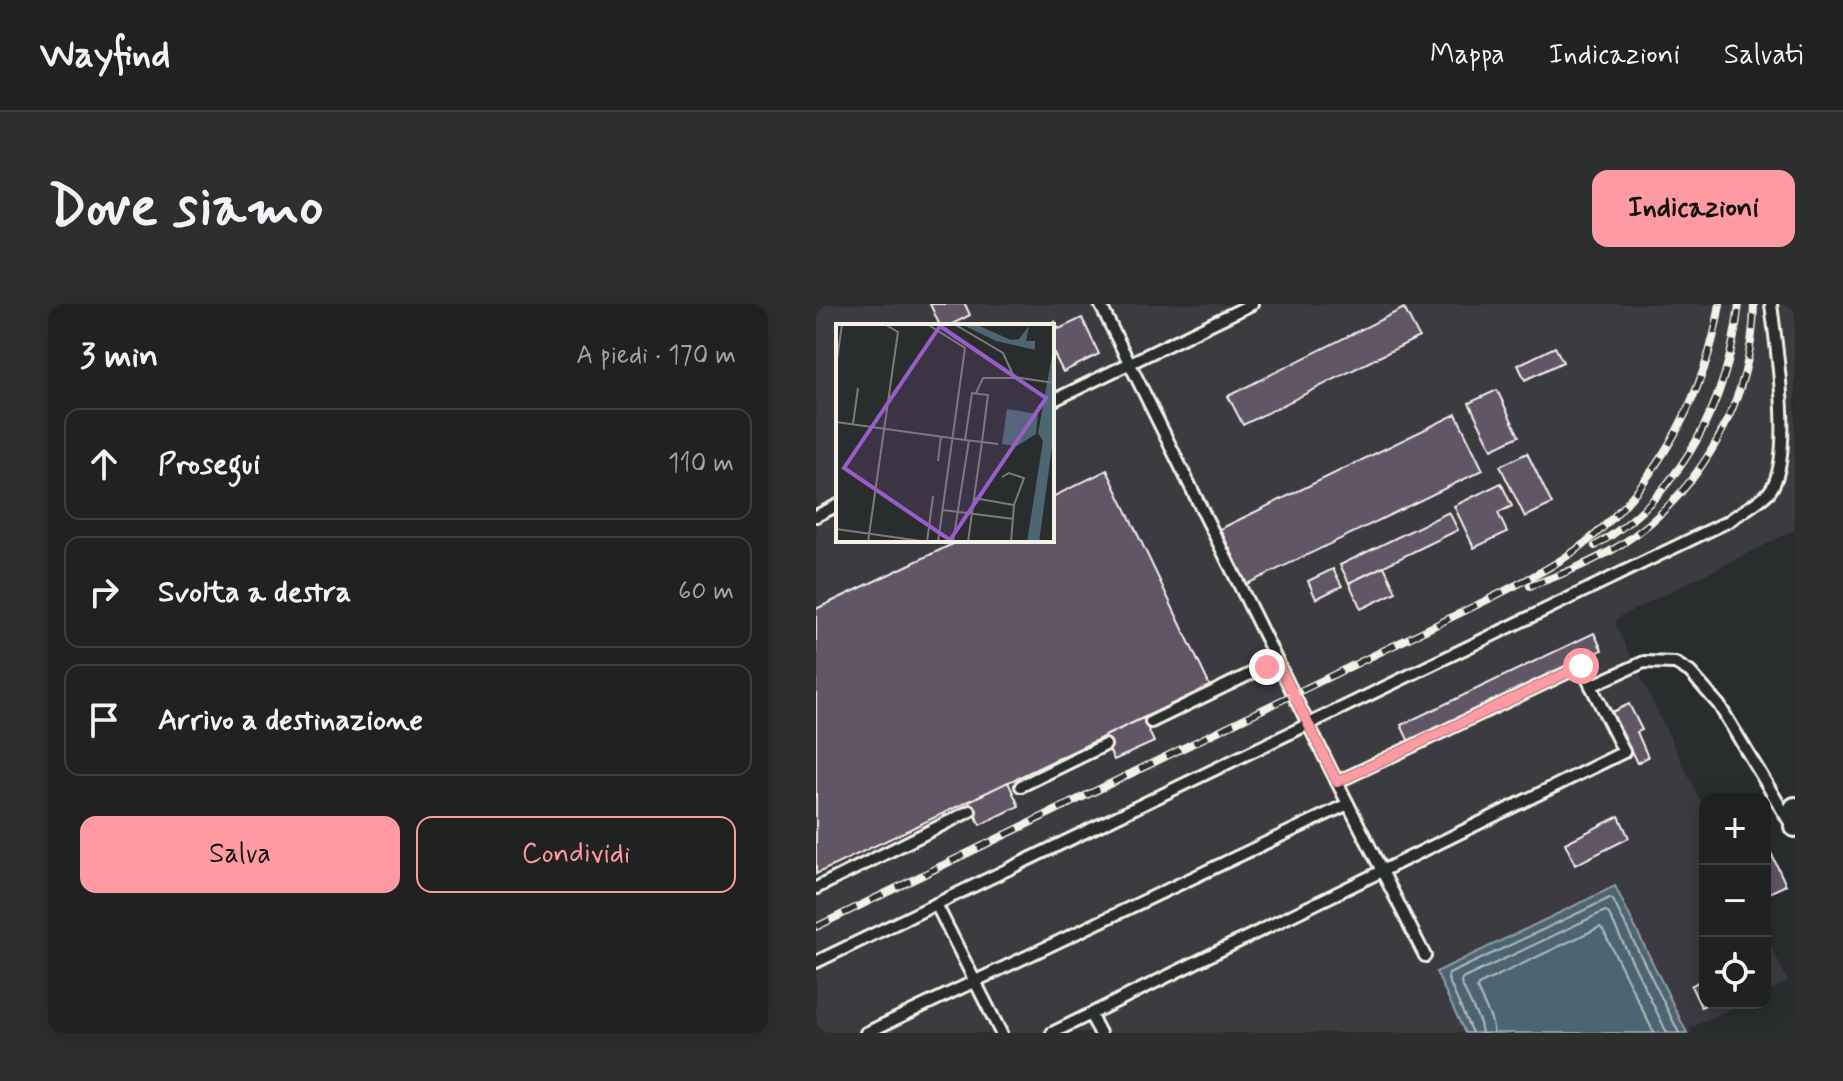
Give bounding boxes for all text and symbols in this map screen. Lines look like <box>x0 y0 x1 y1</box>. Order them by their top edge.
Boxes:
text: Wayfind <box>40 31 170 80</box>
text: Mappa <box>1430 37 1505 74</box>
text: Indicazioni <box>1549 37 1680 74</box>
text: Salvati <box>1724 37 1803 74</box>
button: Indicazioni <box>1592 170 1795 247</box>
text: Dove siamo <box>48 172 323 245</box>
inset map <box>836 324 1054 542</box>
text: 3 min <box>80 334 158 379</box>
text: A piedi · 170 m <box>576 339 736 373</box>
icon: ahead <box>82 442 126 486</box>
text: Prosegui <box>158 445 260 484</box>
text: 110 m <box>668 447 734 481</box>
icon: right <box>82 570 126 614</box>
text: Svolta a destra <box>158 573 351 612</box>
text: 60 m <box>678 575 734 609</box>
route start <box>1563 648 1599 684</box>
route end <box>1249 649 1285 685</box>
icon: arrive <box>82 698 126 742</box>
text: Arrivo a destinazione <box>158 701 423 740</box>
map controls <box>1699 793 1771 1009</box>
button: + <box>1699 793 1771 865</box>
button: Salva <box>80 816 400 893</box>
button: Condividi <box>416 816 736 893</box>
button: − <box>1699 865 1771 937</box>
button: locate <box>1699 937 1771 1009</box>

